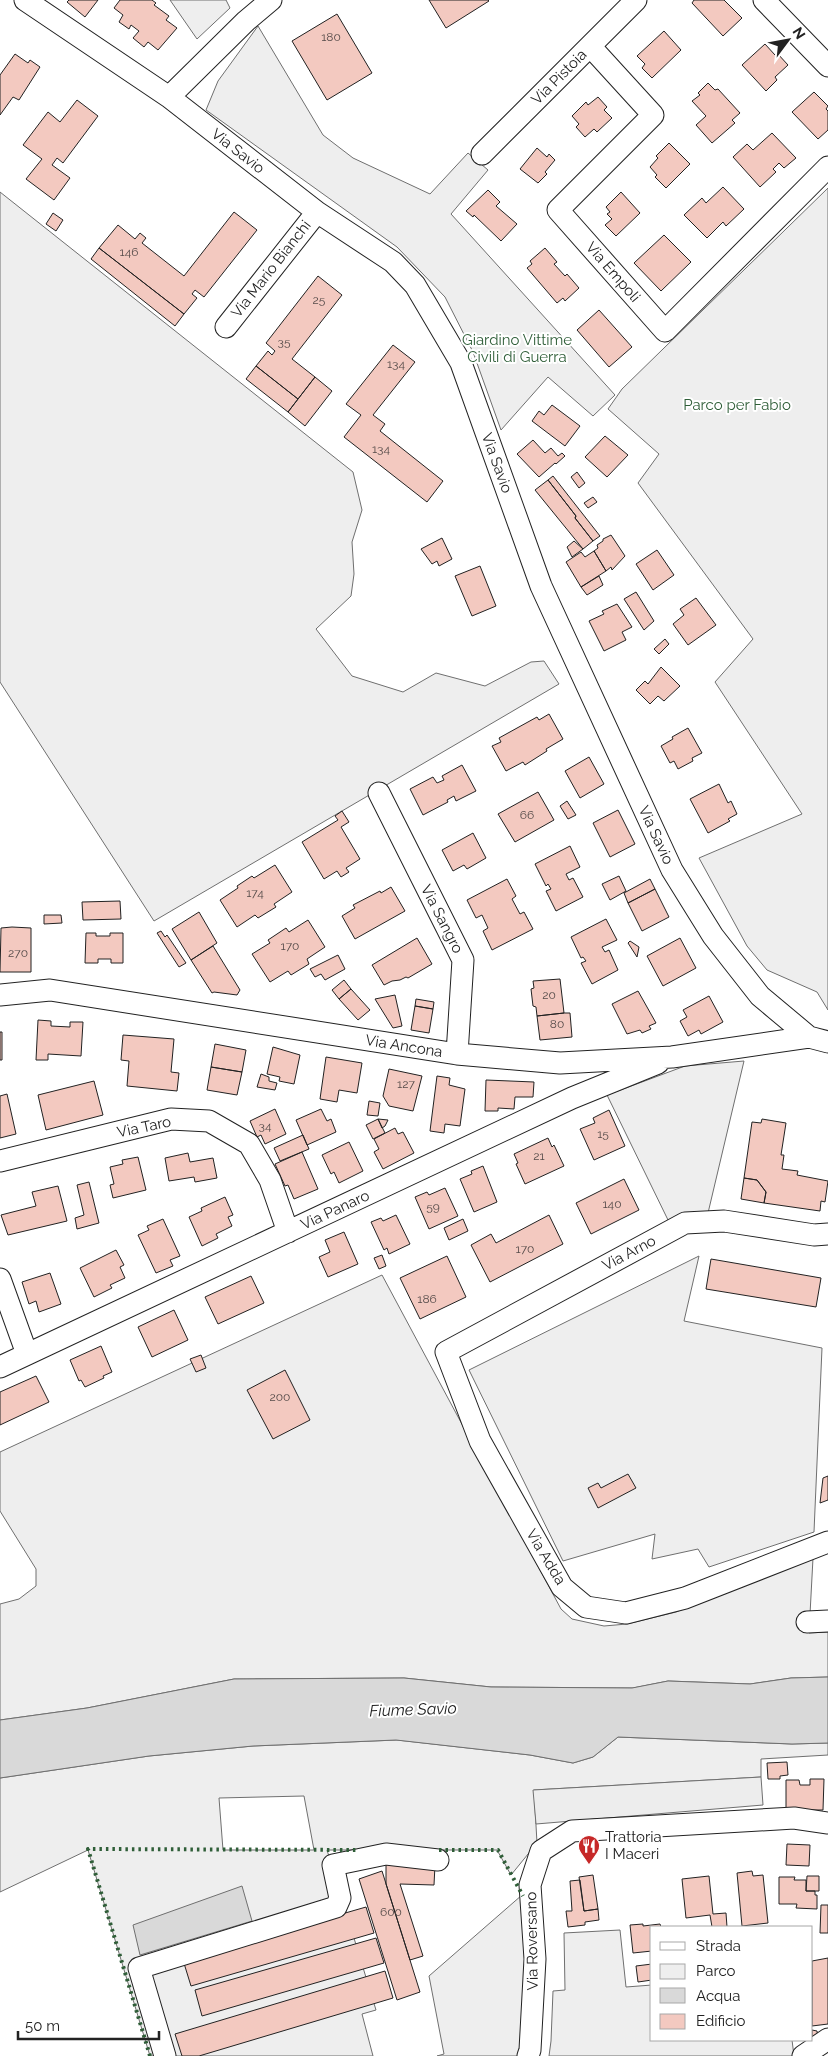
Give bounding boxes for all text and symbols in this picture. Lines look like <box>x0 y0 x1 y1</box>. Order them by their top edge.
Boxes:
north arrow <box>763 15 813 65</box>
text: N <box>789 24 809 42</box>
house number: 180 <box>321 30 341 44</box>
street label: Via Pistoia <box>528 46 590 108</box>
street label: Via Savio <box>208 125 268 177</box>
street label: Via Mario Bianchi <box>227 217 315 321</box>
street label: Via Empoli <box>582 238 644 306</box>
house number: 146 <box>120 245 138 259</box>
house number: 25 <box>313 293 326 307</box>
park label: Giardino Vittime Civili di Guerra <box>462 331 572 366</box>
house number: 35 <box>278 335 291 349</box>
house number: 134 <box>387 357 405 371</box>
park label: Parco per Fabio <box>683 396 791 414</box>
street label: Via Savio <box>478 430 516 496</box>
house number: 134 <box>372 442 390 456</box>
street label: Via Savio <box>635 803 677 867</box>
house number: 66 <box>520 808 534 822</box>
street label: Via Sangro <box>417 882 467 956</box>
house number: 174 <box>246 886 264 900</box>
house number: 170 <box>281 939 299 953</box>
house number: 270 <box>8 946 28 960</box>
house number: 20 <box>542 988 556 1002</box>
house number: 80 <box>550 1017 564 1031</box>
street label: Via Ancona <box>364 1031 444 1061</box>
house number: 127 <box>397 1077 415 1091</box>
street label: Via Taro <box>115 1112 173 1141</box>
house number: 34 <box>259 1119 272 1133</box>
house number: 15 <box>597 1127 609 1141</box>
house number: 21 <box>533 1149 545 1163</box>
street label: Via Panaro <box>298 1186 372 1234</box>
house number: 140 <box>602 1197 622 1211</box>
house number: 59 <box>426 1200 440 1214</box>
street label: Via Arno <box>599 1231 659 1275</box>
house number: 170 <box>516 1242 534 1256</box>
house number: 186 <box>417 1292 437 1306</box>
house number: 200 <box>270 1390 290 1404</box>
street label: Via Adda <box>522 1526 570 1588</box>
water label: Fiume Savio <box>369 1698 457 1721</box>
place label: Trattoria I Maceri <box>605 1828 662 1863</box>
restaurant icon: Trattoria I Maceri <box>577 1834 601 1865</box>
street label: Via Roversano <box>522 1892 542 1990</box>
house number: 600 <box>380 1905 402 1919</box>
legend <box>650 1926 813 2041</box>
text: Strada <box>696 1937 741 1955</box>
text: Parco <box>696 1962 736 1980</box>
text: Acqua <box>696 1987 740 2005</box>
scale bar <box>18 2008 159 2040</box>
text: Edificio <box>696 2012 746 2030</box>
text: 50 m <box>25 2017 60 2035</box>

